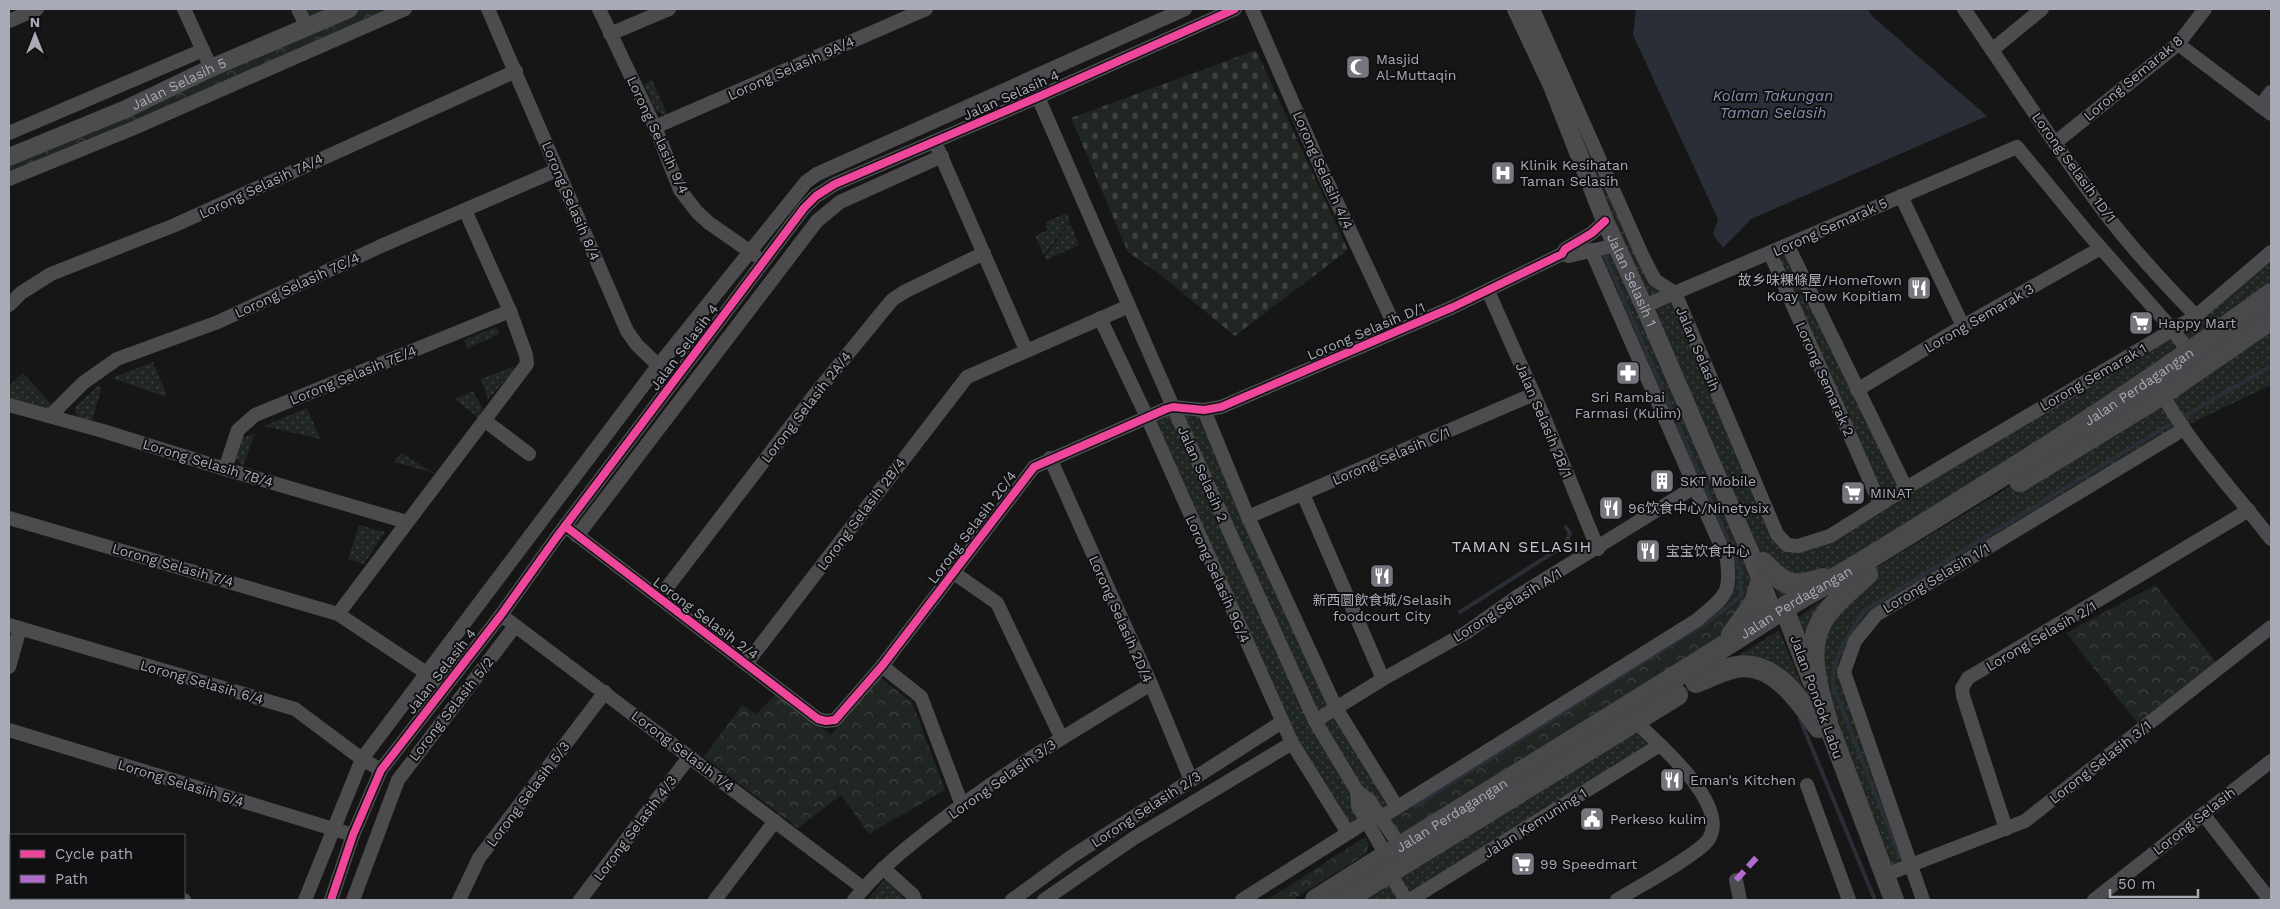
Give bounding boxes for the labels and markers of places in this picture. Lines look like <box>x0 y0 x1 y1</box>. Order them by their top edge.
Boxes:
place label: Masjid Al-Muttaqin <box>1376 51 1457 83</box>
mosque icon: Masjid Al-Muttaqin <box>1345 54 1371 80</box>
place label: Klinik Kesihatan Taman Selasih <box>1520 157 1629 189</box>
hospital icon: Klinik Kesihatan Taman Selasih <box>1490 160 1516 186</box>
place label: 故乡味粿條屋/HomeTown Koay Teow Kopitiam <box>1738 272 1902 304</box>
restaurant icon: 故乡味粿條屋/HomeTown Koay Teow Kopitiam <box>1906 275 1932 301</box>
supermarket icon: Happy Mart <box>2128 310 2154 336</box>
place label: Happy Mart <box>2158 315 2236 331</box>
pharmacy icon: Sri Rambai Farmasi (Kulim) <box>1615 360 1641 386</box>
place label: Sri Rambai Farmasi (Kulim) <box>1575 389 1681 421</box>
building icon: SKT Mobile <box>1649 468 1675 494</box>
place label: SKT Mobile <box>1680 473 1756 489</box>
supermarket icon: MINAT <box>1840 480 1866 506</box>
place label: MINAT <box>1870 485 1913 501</box>
restaurant icon: 96饮食中心/Ninetysix <box>1598 495 1624 521</box>
place label: 96饮食中心/Ninetysix <box>1628 500 1769 516</box>
restaurant icon: 宝宝饮食中心 <box>1635 538 1661 564</box>
place label: 宝宝饮食中心 <box>1666 543 1750 559</box>
restaurant icon: 新西圜飲食城/Selasih foodcourt City <box>1369 563 1395 589</box>
place label: 新西圜飲食城/Selasih foodcourt City <box>1312 592 1452 624</box>
restaurant icon: Eman's Kitchen <box>1659 767 1685 793</box>
place label: Eman's Kitchen <box>1690 772 1796 788</box>
public building icon: Perkeso kulim <box>1579 806 1605 832</box>
place label: Perkeso kulim <box>1610 811 1706 827</box>
supermarket icon: 99 Speedmart <box>1510 851 1536 877</box>
place label: 99 Speedmart <box>1540 856 1637 872</box>

